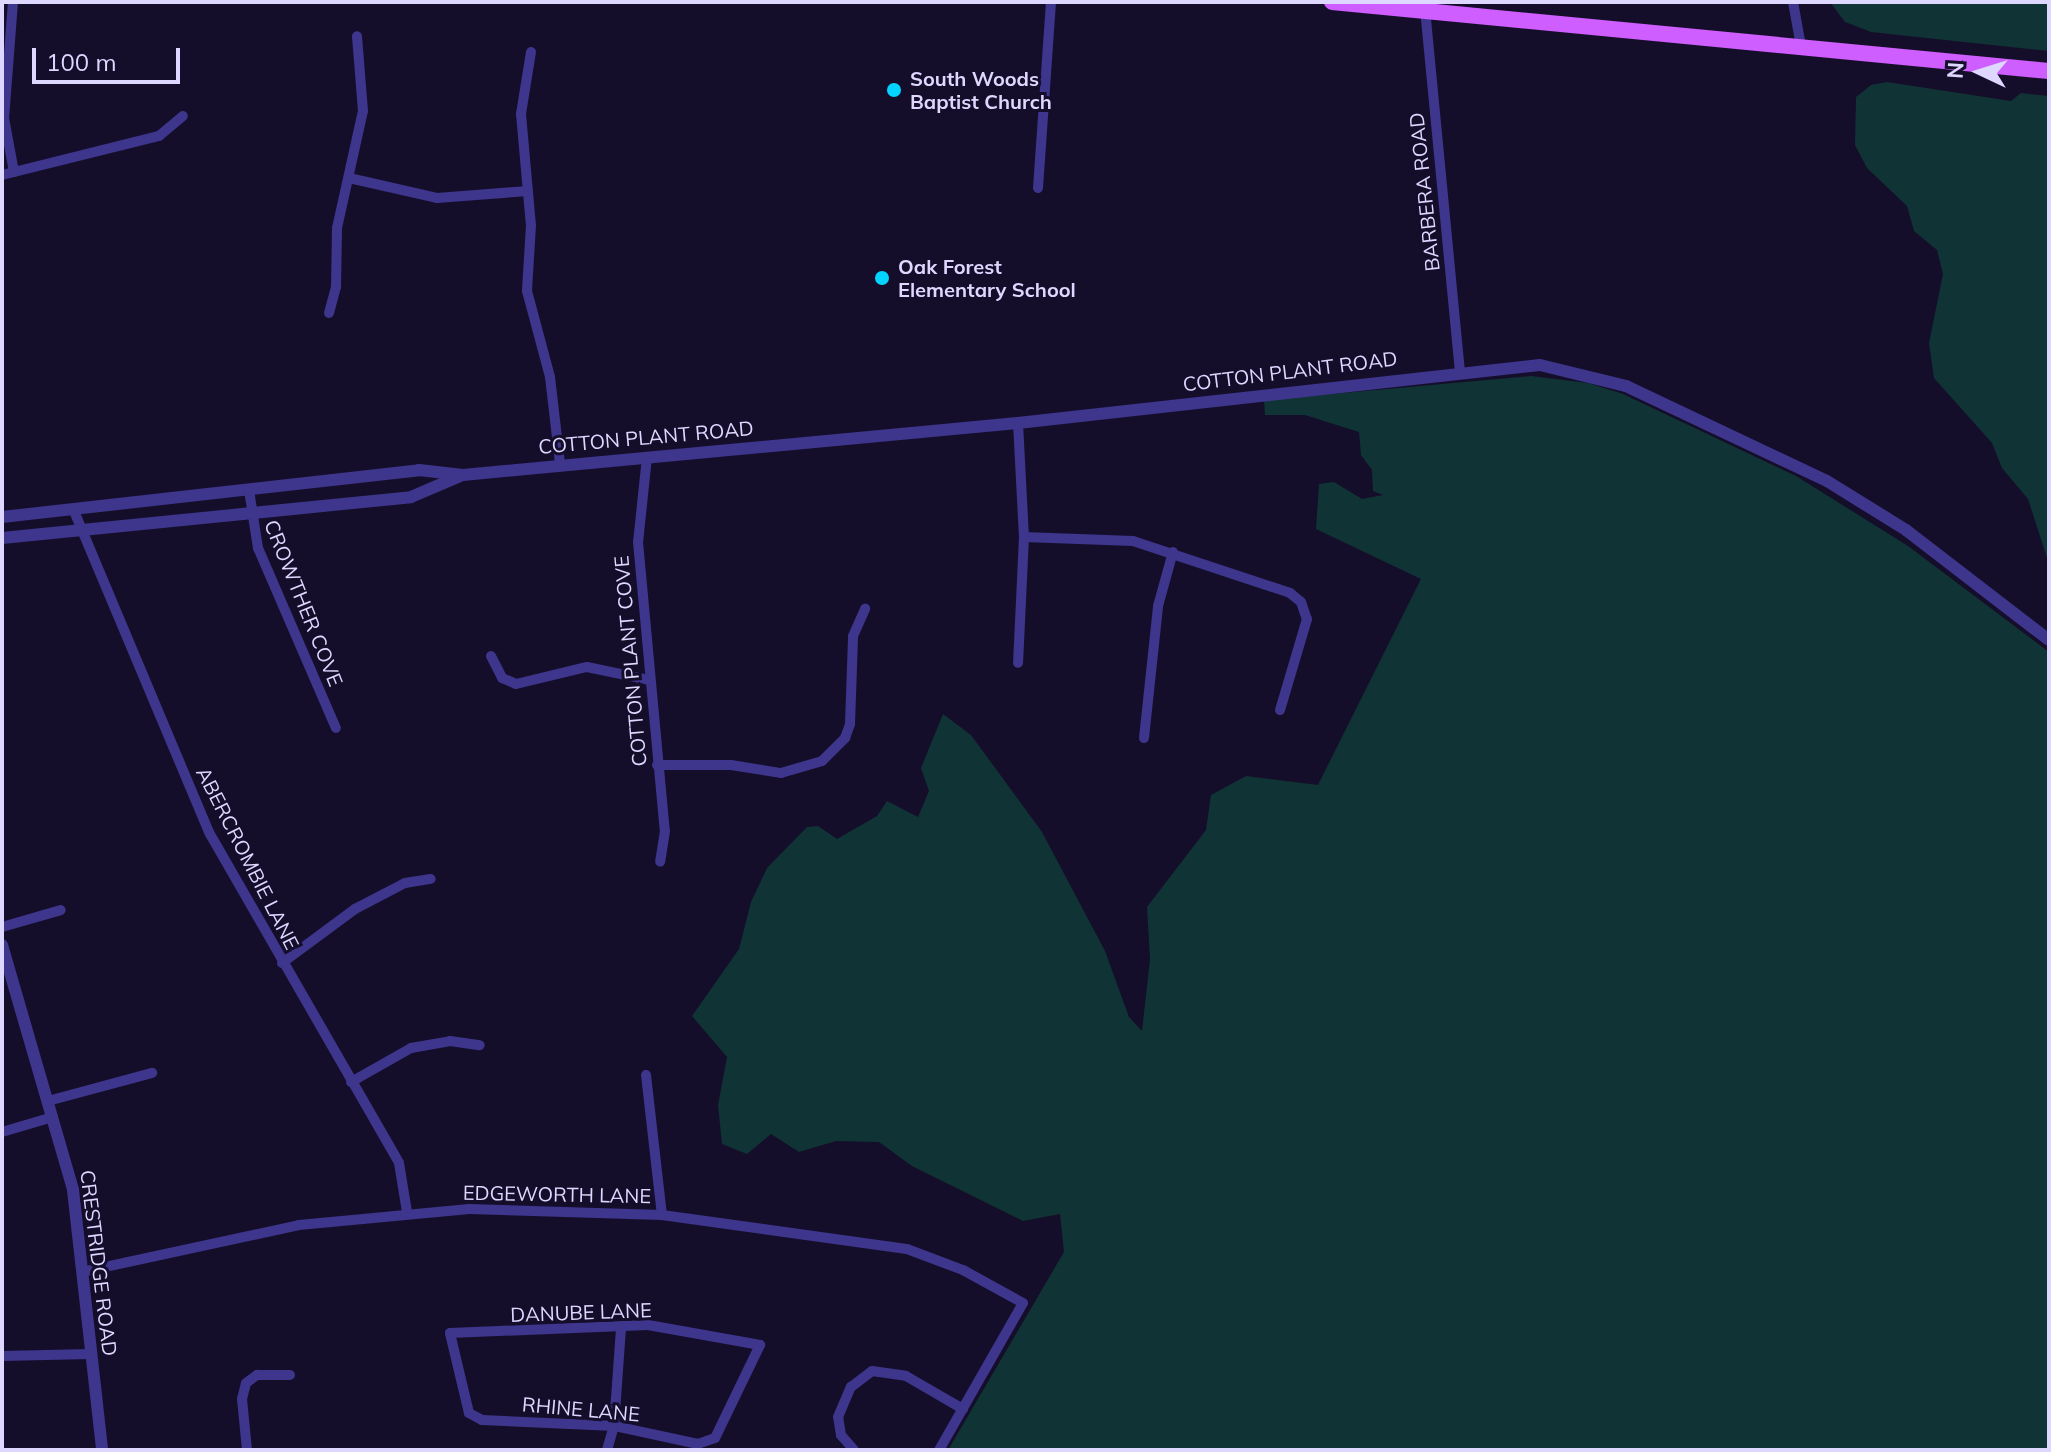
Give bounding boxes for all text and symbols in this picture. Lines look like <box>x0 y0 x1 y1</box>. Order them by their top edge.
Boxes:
scale bar <box>36 32 184 82</box>
north arrow <box>1939 32 2019 112</box>
text: 100 m <box>46 47 117 77</box>
text: N <box>1941 61 1970 80</box>
place label: South Woods Baptist Church <box>910 66 1052 113</box>
marker: South Woods Baptist Church <box>885 81 903 99</box>
street label: BARBERA ROAD <box>1404 111 1444 273</box>
place label: Oak Forest Elementary School <box>898 254 1076 301</box>
marker: Oak Forest Elementary School <box>873 269 891 287</box>
street label: COTTON PLANT ROAD <box>1181 346 1399 396</box>
street label: COTTON PLANT ROAD <box>537 416 755 458</box>
street label: CROWTHER COVE <box>260 516 348 690</box>
street label: COTTON PLANT COVE <box>609 555 651 767</box>
street label: ABERCROMBIE LANE <box>192 763 304 953</box>
street label: CRESTRIDGE ROAD <box>76 1169 122 1357</box>
street label: EDGEWORTH LANE <box>463 1180 651 1208</box>
street label: DANUBE LANE <box>510 1298 652 1326</box>
street label: RHINE LANE <box>521 1392 641 1426</box>

